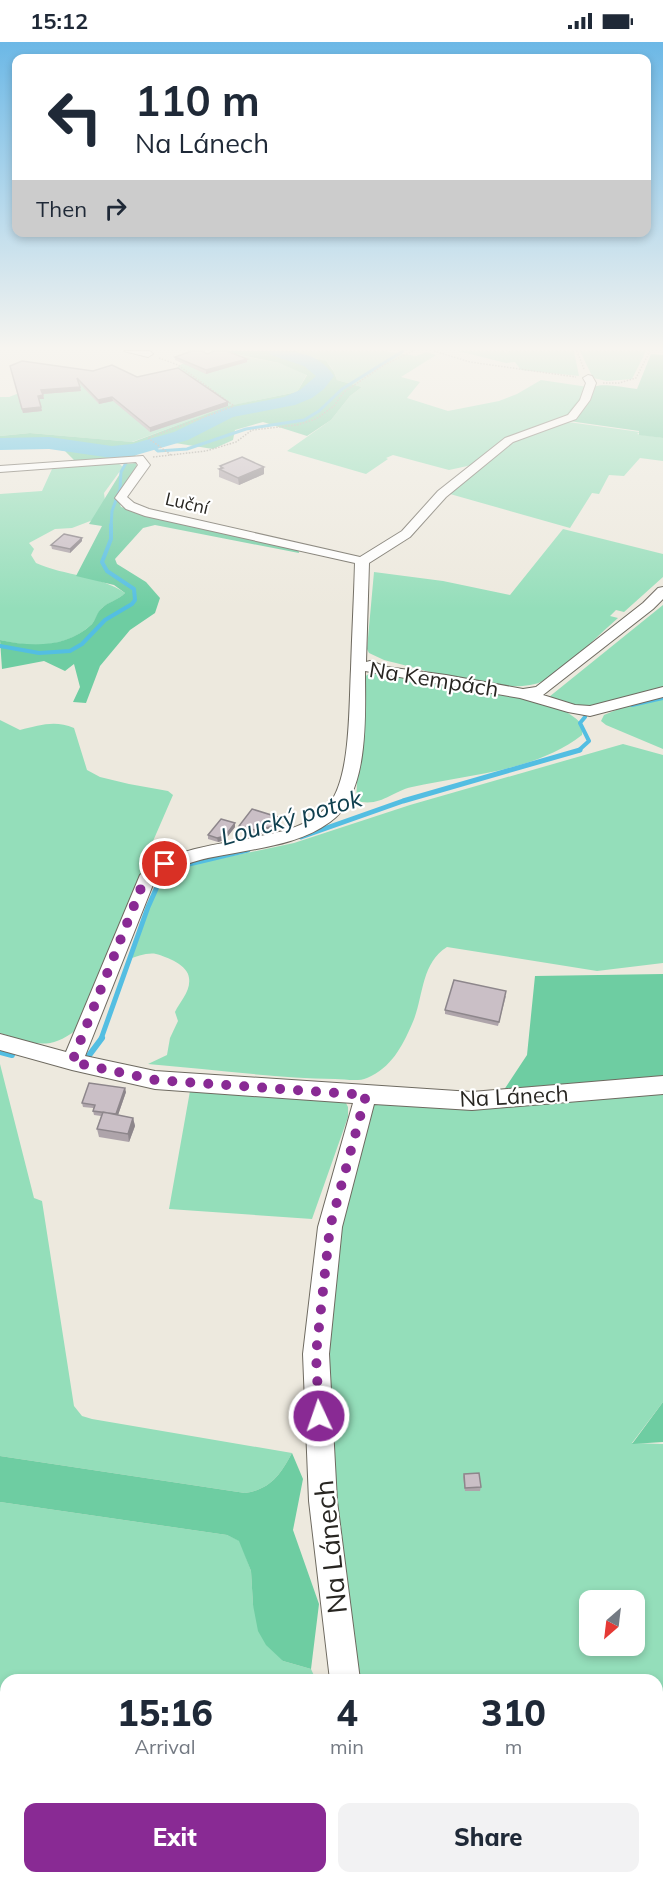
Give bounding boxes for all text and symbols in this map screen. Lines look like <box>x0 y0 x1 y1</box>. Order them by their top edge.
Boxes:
text: 15:12 <box>30 7 88 35</box>
text: 110 m <box>135 74 260 127</box>
icon: left <box>36 78 114 156</box>
text: Na Lánech <box>135 126 269 160</box>
icon: right <box>99 192 132 225</box>
text: Then <box>36 195 87 223</box>
street label: Luční <box>163 487 213 520</box>
street label: Na Kempách <box>367 655 501 703</box>
water label: Loucký potok <box>217 782 366 851</box>
pin <box>139 838 190 889</box>
icon: arrive <box>148 847 181 880</box>
street label: Na Lánech <box>459 1079 569 1113</box>
position arrow <box>287 1384 351 1448</box>
street label: Na Lánech <box>306 1479 354 1615</box>
north arrow <box>579 1590 645 1656</box>
map controls <box>579 1590 645 1656</box>
text: 15:16 <box>117 1690 213 1735</box>
text: 4 <box>336 1690 358 1735</box>
text: 310 <box>481 1690 546 1735</box>
text: Arrival <box>134 1734 196 1759</box>
text: min <box>330 1734 364 1759</box>
text: m <box>505 1734 522 1759</box>
button: Exit <box>24 1803 326 1872</box>
button: Share <box>338 1803 639 1872</box>

